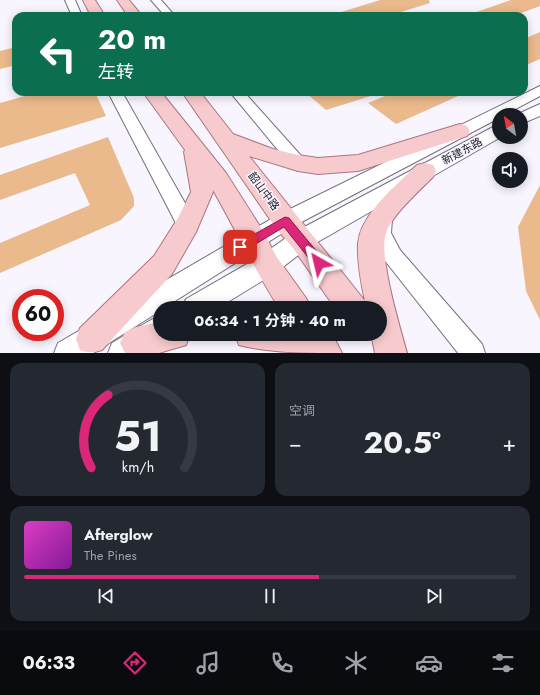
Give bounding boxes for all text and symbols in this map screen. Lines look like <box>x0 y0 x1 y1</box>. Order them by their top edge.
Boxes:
text: 20 m <box>98 19 166 60</box>
icon: left <box>32 28 84 80</box>
text: 左转 <box>98 59 134 85</box>
north arrow <box>492 108 528 144</box>
map controls <box>492 108 528 188</box>
street label: 新建东路 <box>439 134 485 168</box>
button: sound <box>492 152 528 188</box>
street label: 韶山中路 <box>245 168 283 214</box>
pin <box>223 230 257 264</box>
icon: arrive <box>229 236 251 258</box>
position arrow <box>298 242 340 284</box>
speed limit sign: 60 <box>12 289 64 341</box>
text: 06:34 · 1 分钟 · 40 m <box>194 310 346 332</box>
text: 空调 <box>289 401 315 420</box>
text: 51 <box>114 405 161 466</box>
text: 20.5° <box>363 421 441 464</box>
text: − <box>289 427 302 459</box>
text: + <box>502 427 516 459</box>
text: km/h <box>121 456 154 476</box>
text: Afterglow <box>84 524 153 546</box>
text: The Pines <box>84 546 137 565</box>
icon: previous <box>95 585 117 607</box>
icon: pause <box>259 585 281 607</box>
icon: next <box>423 585 445 607</box>
icon: directions <box>121 649 149 677</box>
icon: music <box>194 649 222 677</box>
icon: phone <box>268 649 296 677</box>
icon: climate <box>342 649 370 677</box>
icon: car <box>415 649 443 677</box>
icon: filters <box>489 649 517 677</box>
text: 06:33 <box>23 650 75 676</box>

